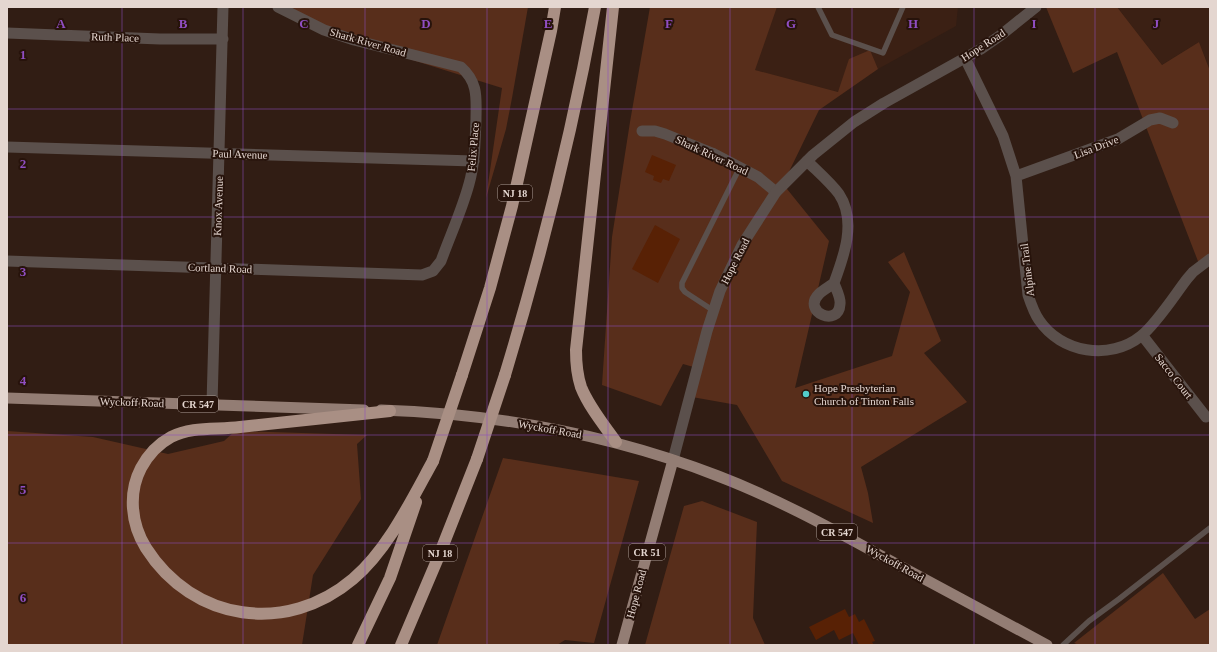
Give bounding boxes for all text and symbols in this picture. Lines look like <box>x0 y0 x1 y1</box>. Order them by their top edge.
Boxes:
text: A <box>56 16 66 31</box>
text: B <box>179 16 188 31</box>
text: C <box>299 16 309 31</box>
text: D <box>421 16 431 31</box>
text: E <box>544 16 552 31</box>
text: F <box>665 16 673 31</box>
text: G <box>786 16 796 31</box>
text: H <box>908 16 918 31</box>
text: I <box>1031 16 1037 31</box>
text: J <box>1153 16 1160 31</box>
street label: Shark River Road <box>328 25 408 59</box>
street label: Hope Road <box>959 26 1008 64</box>
street label: Ruth Place <box>91 30 139 44</box>
text: 1 <box>20 47 26 62</box>
street label: Felix Place <box>465 122 481 172</box>
street label: Shark River Road <box>674 133 751 177</box>
street label: Lisa Drive <box>1072 133 1120 161</box>
street label: Paul Avenue <box>212 147 268 161</box>
text: 2 <box>20 156 26 171</box>
street label: Knox Avenue <box>211 176 225 236</box>
road number: NJ 18 <box>498 185 532 201</box>
street label: Hope Road <box>718 236 752 286</box>
street label: Alpine Trail <box>1018 243 1036 297</box>
street label: Cortland Road <box>188 261 253 275</box>
text: 3 <box>20 264 27 279</box>
street label: Sacco Court <box>1153 351 1195 401</box>
text: 4 <box>20 373 27 388</box>
place label: Hope Presbyterian Church of Tinton Falls <box>814 382 914 407</box>
marker: Hope Presbyterian Church of Tinton Falls <box>801 389 811 399</box>
street label: Wyckoff Road <box>100 395 165 409</box>
road number: CR 547 <box>178 396 218 412</box>
street label: Wyckoff Road <box>517 418 583 441</box>
text: 5 <box>20 482 27 497</box>
road number: CR 547 <box>817 524 857 540</box>
street label: Wyckoff Road <box>864 542 926 584</box>
road number: CR 51 <box>629 544 665 560</box>
road number: NJ 18 <box>423 545 457 561</box>
street label: Hope Road <box>624 568 648 620</box>
text: 6 <box>20 590 27 605</box>

